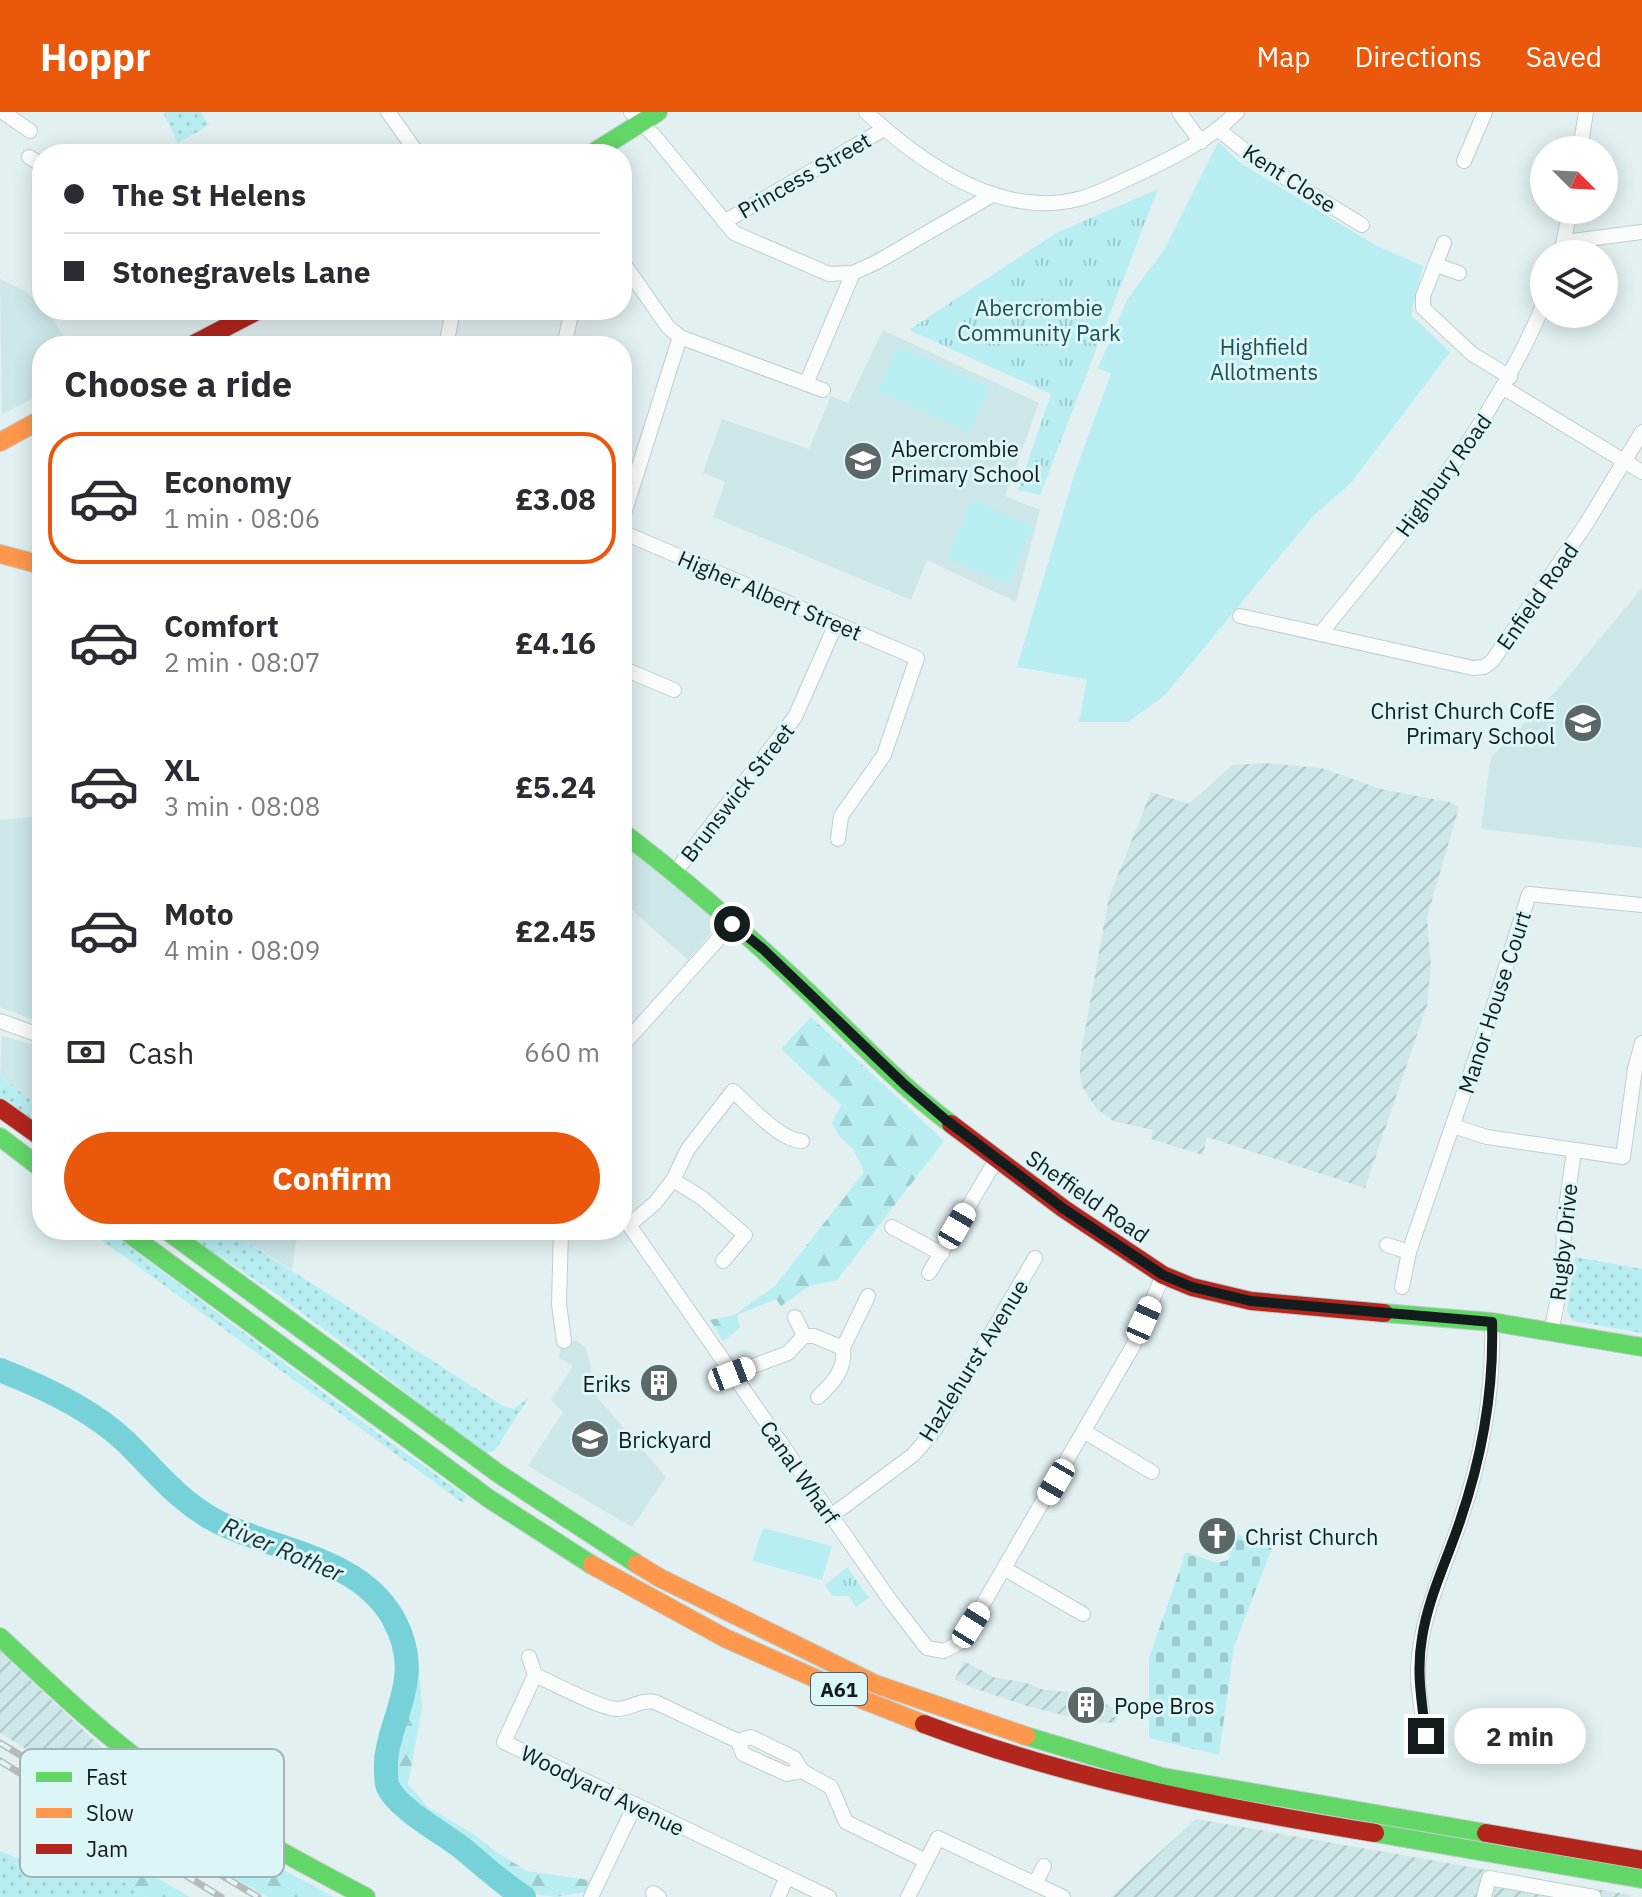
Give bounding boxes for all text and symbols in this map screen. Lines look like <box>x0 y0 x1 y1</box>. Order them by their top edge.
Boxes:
text: Hoppr <box>40 32 151 81</box>
text: Map <box>1256 38 1310 75</box>
text: Directions <box>1354 38 1482 75</box>
text: Saved <box>1526 38 1602 75</box>
street label: Princess Street <box>732 125 876 225</box>
north arrow <box>1530 136 1618 224</box>
map controls <box>1530 136 1618 328</box>
street label: Kent Close <box>1238 137 1342 219</box>
text: The St Helens <box>112 175 306 214</box>
button: layers <box>1530 240 1618 328</box>
text: Stonegravels Lane <box>112 252 371 291</box>
park label: Abercrombie Community Park <box>957 293 1121 347</box>
park label: Highfield Allotments <box>1210 332 1318 386</box>
text: Choose a ride <box>64 360 292 407</box>
street label: Highbury Road <box>1389 408 1497 542</box>
place label: Abercrombie Primary School <box>891 434 1040 488</box>
school or university icon: Abercrombie Primary School <box>842 440 884 482</box>
icon: car <box>68 462 140 534</box>
text: Economy <box>164 462 292 501</box>
text: £3.08 <box>515 479 596 518</box>
text: 1 min · 08:06 <box>164 501 320 535</box>
street label: Enfield Road <box>1489 537 1585 655</box>
street label: Higher Albert Street <box>674 543 866 647</box>
icon: car <box>68 606 140 678</box>
text: Comfort <box>164 606 279 645</box>
text: £4.16 <box>515 623 596 662</box>
text: 2 min · 08:07 <box>164 645 320 679</box>
place label: Christ Church CofE Primary School <box>1371 696 1555 750</box>
school or university icon: Christ Church CofE Primary School <box>1562 702 1604 744</box>
street label: Brunswick Street <box>674 717 800 867</box>
icon: car <box>68 750 140 822</box>
text: XL <box>164 750 200 789</box>
text: £5.24 <box>515 767 596 806</box>
text: 3 min · 08:08 <box>164 789 320 823</box>
icon: car <box>68 894 140 966</box>
text: Moto <box>164 894 234 933</box>
route start <box>714 906 750 942</box>
street label: Manor House Court <box>1451 907 1537 1097</box>
text: £2.45 <box>515 911 596 950</box>
text: 4 min · 08:09 <box>164 933 320 967</box>
icon: cash <box>64 1030 108 1074</box>
text: Cash <box>128 1033 194 1072</box>
text: 660 m <box>524 1035 600 1069</box>
button: Confirm <box>64 1132 600 1224</box>
street label: Sheffield Road <box>1021 1143 1155 1249</box>
street label: Rugby Drive <box>1542 1182 1584 1302</box>
car <box>935 1199 979 1253</box>
street label: Hazlehurst Avenue <box>912 1274 1034 1446</box>
car <box>1123 1293 1165 1347</box>
car <box>705 1354 759 1394</box>
building icon: Eriks <box>638 1362 680 1404</box>
place label: Eriks <box>583 1369 631 1398</box>
street label: Canal Wharf <box>754 1415 846 1529</box>
school or university icon: Brickyard <box>569 1418 611 1460</box>
place label: Brickyard <box>618 1425 712 1454</box>
car <box>1034 1455 1078 1509</box>
water label: River Rother <box>217 1509 350 1589</box>
church icon: Christ Church <box>1196 1515 1238 1557</box>
place label: Christ Church <box>1245 1522 1378 1551</box>
car <box>948 1598 994 1652</box>
road number: A61 <box>811 1673 867 1705</box>
building icon: Pope Bros <box>1065 1684 1107 1726</box>
place label: Pope Bros <box>1114 1691 1215 1720</box>
callout: 2 min <box>1454 1708 1586 1764</box>
route end <box>1408 1718 1444 1754</box>
text: 2 min <box>1486 1719 1554 1753</box>
street label: Woodyard Avenue <box>516 1738 690 1842</box>
legend <box>20 1749 284 1877</box>
text: Fast <box>86 1762 127 1791</box>
text: Slow <box>86 1798 134 1827</box>
text: Jam <box>86 1834 128 1863</box>

